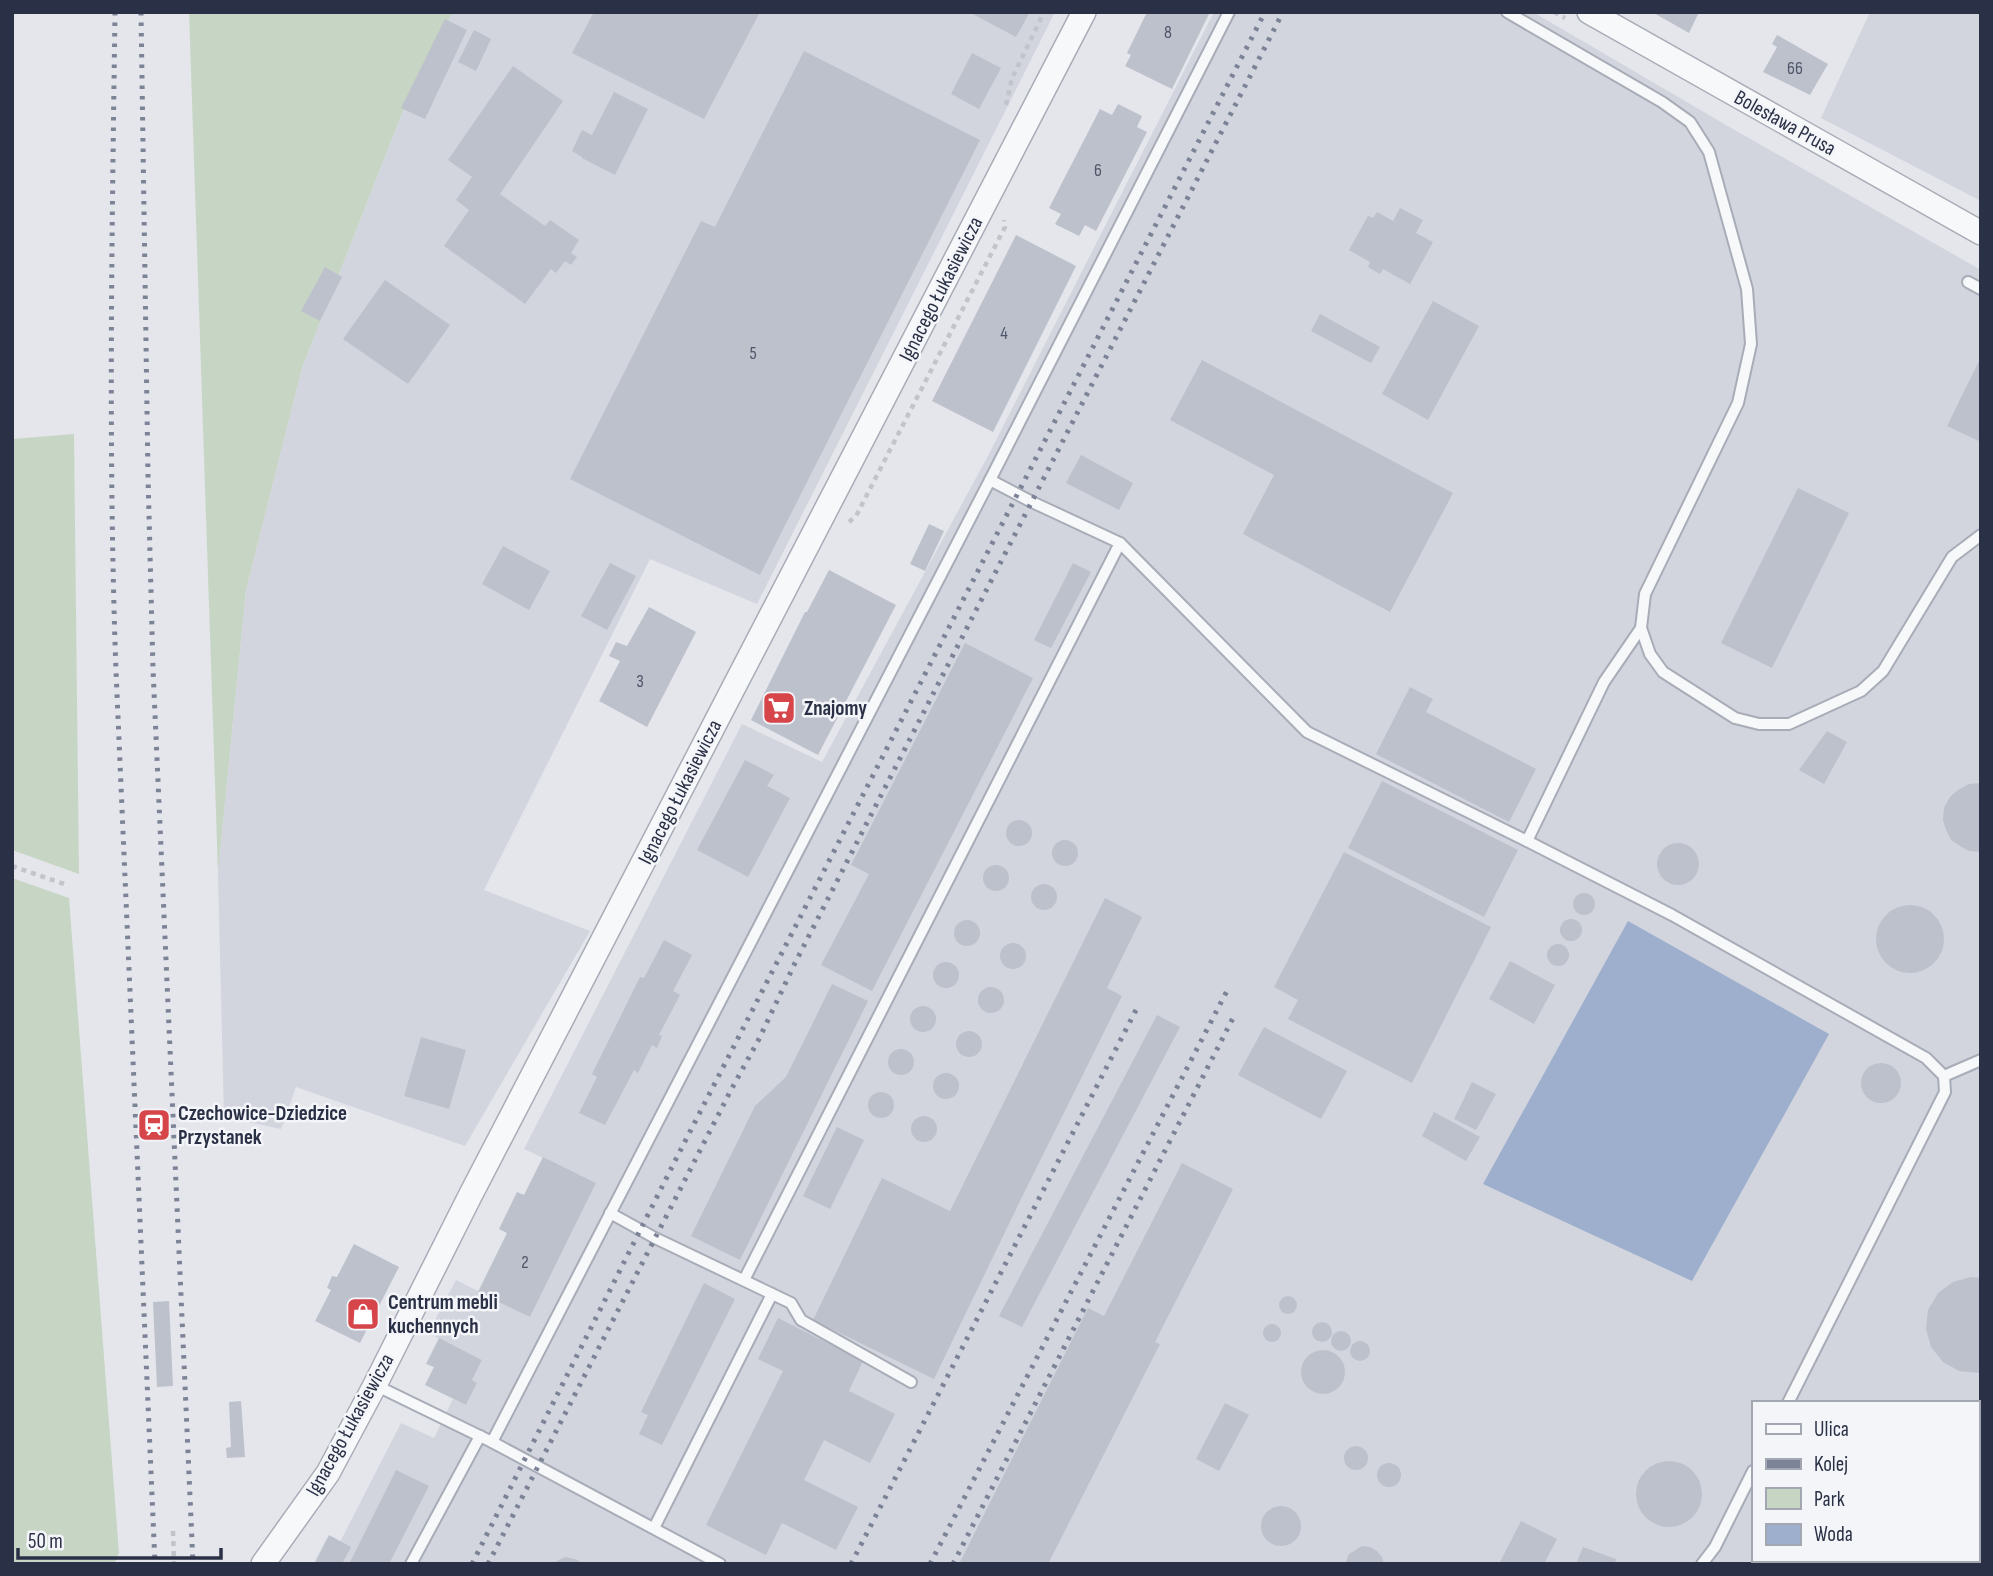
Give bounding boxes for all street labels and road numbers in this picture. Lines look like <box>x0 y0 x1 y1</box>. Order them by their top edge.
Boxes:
street label: Bolesława Prusa <box>1730 85 1840 161</box>
street label: Ignacego Łukasiewicza <box>894 213 988 365</box>
street label: Ignacego Łukasiewicza <box>633 716 727 868</box>
street label: Ignacego Łukasiewicza <box>301 1349 399 1501</box>

